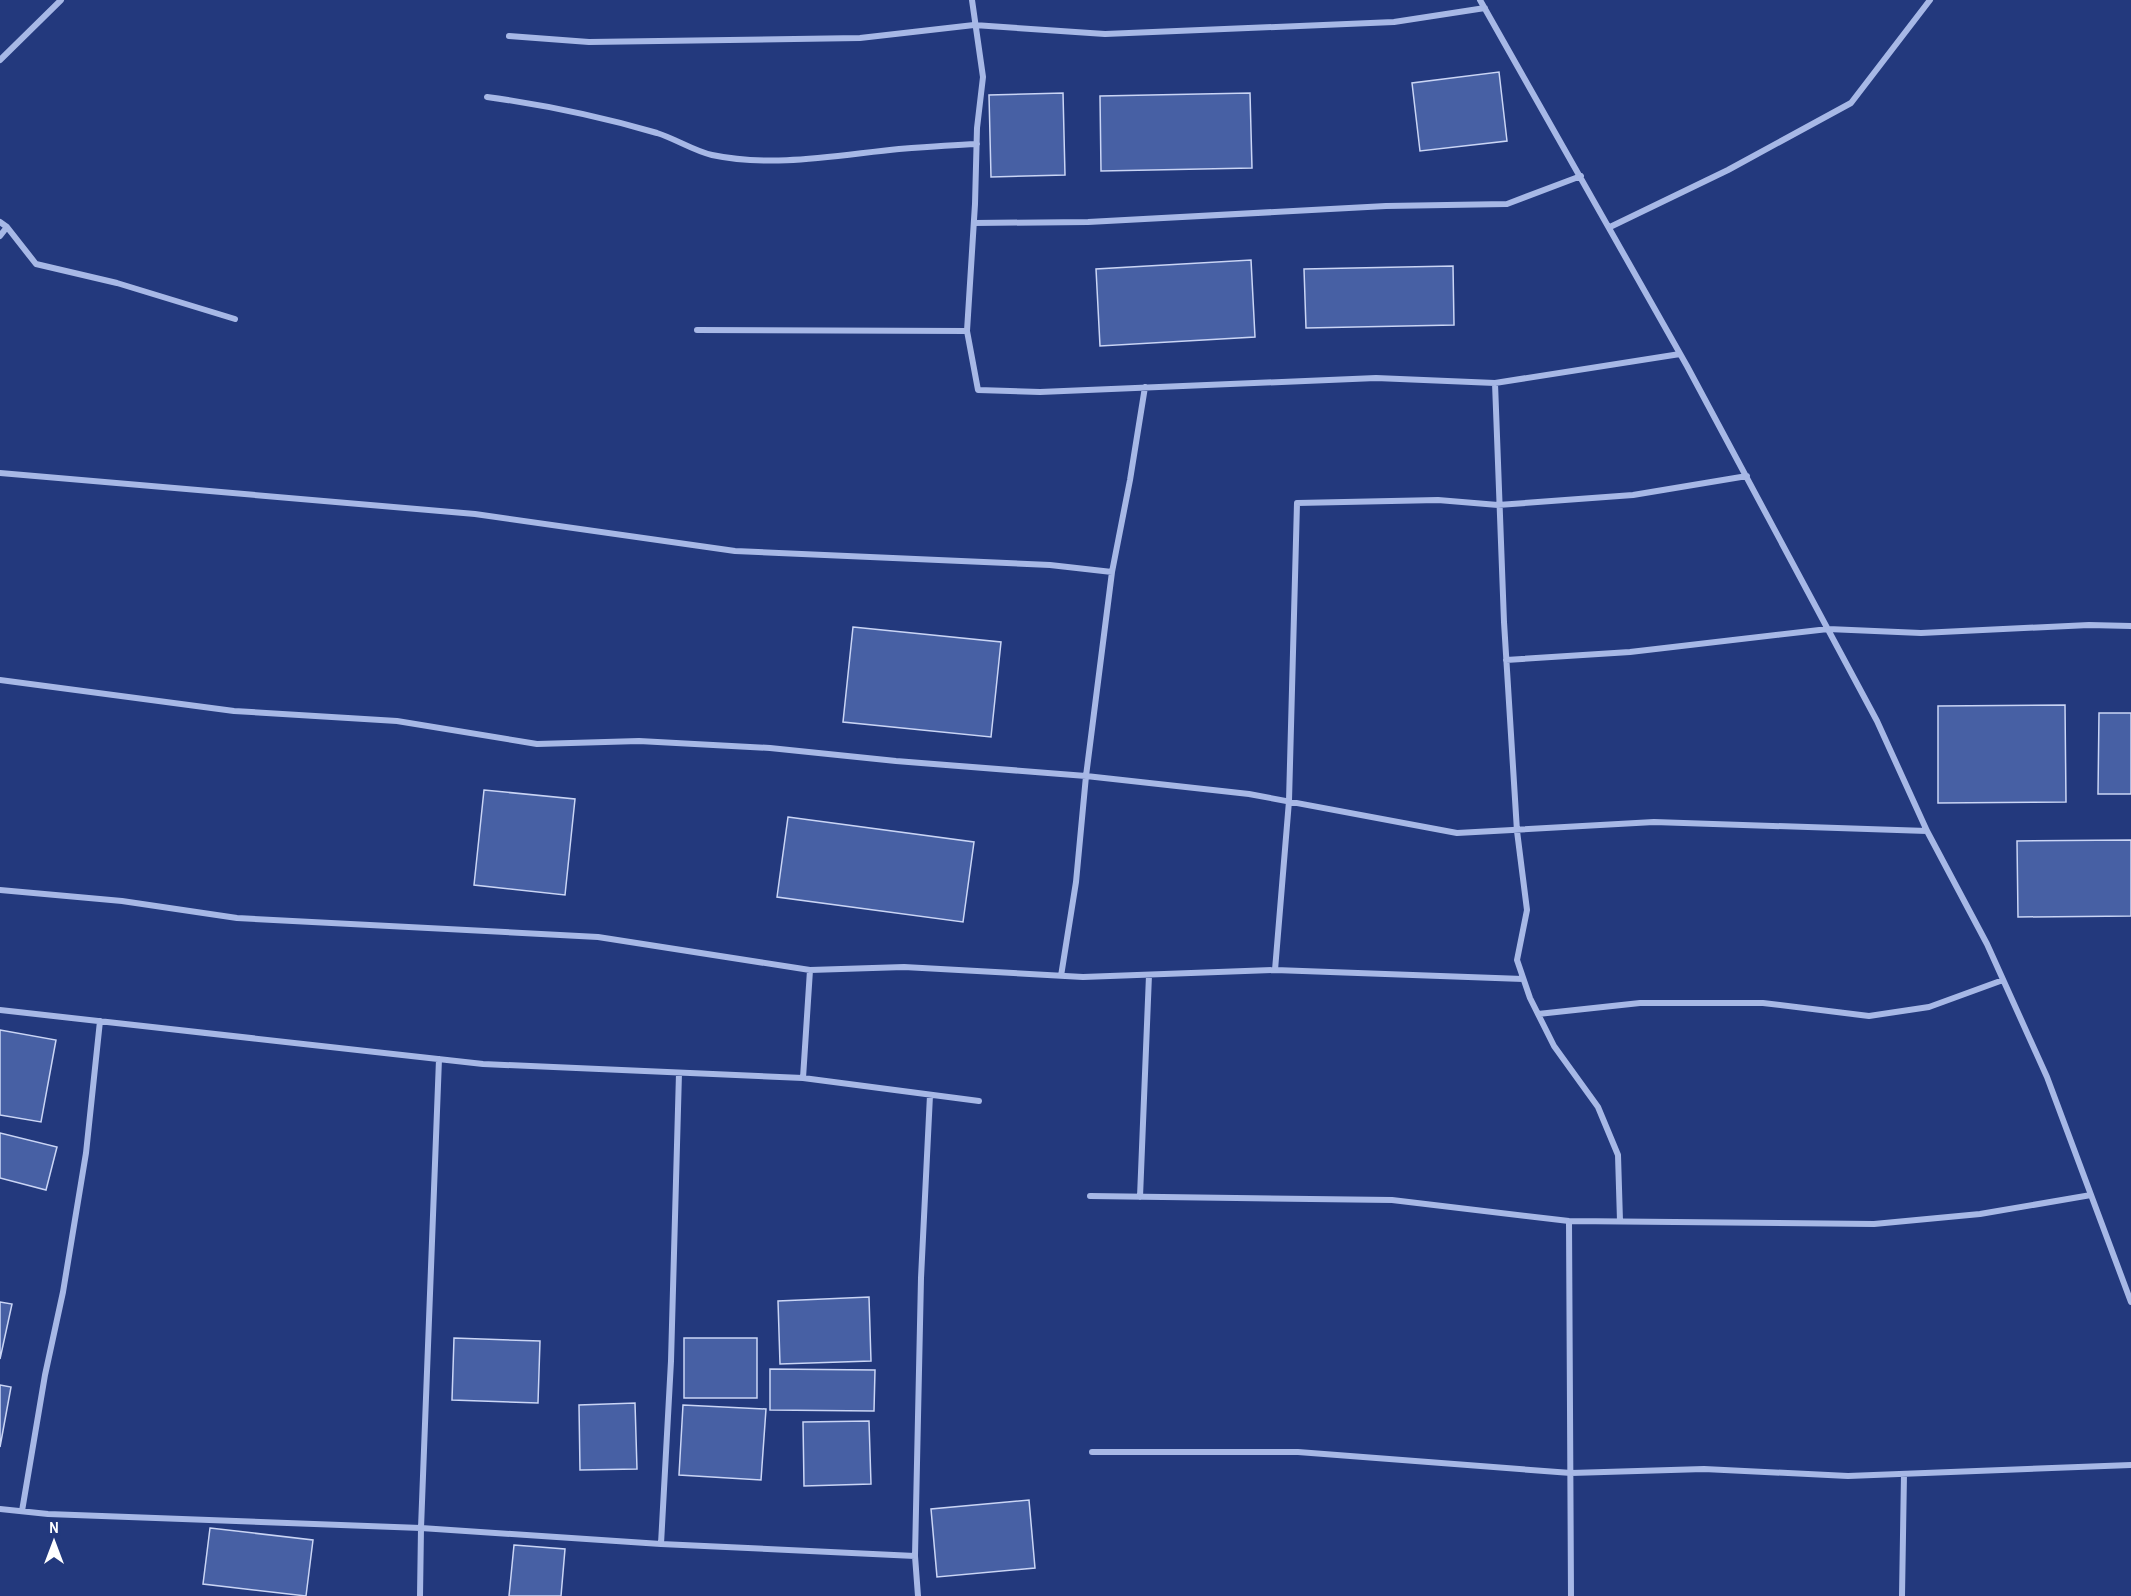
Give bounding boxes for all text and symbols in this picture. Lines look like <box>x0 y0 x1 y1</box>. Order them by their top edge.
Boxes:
north arrow <box>24 1512 84 1572</box>
text: N <box>49 1516 59 1538</box>

